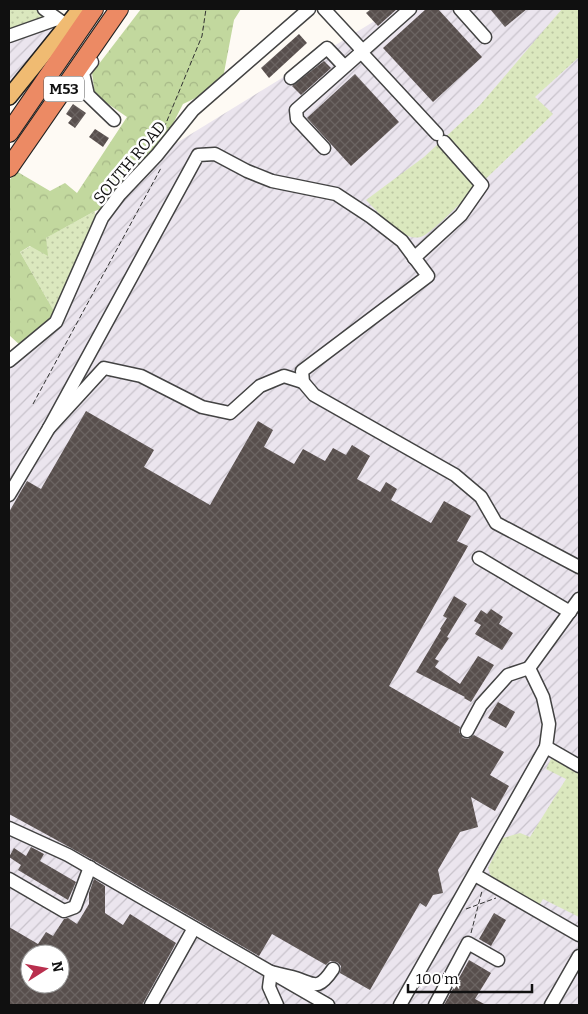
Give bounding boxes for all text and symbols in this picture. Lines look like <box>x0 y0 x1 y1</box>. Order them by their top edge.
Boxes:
road number: M53 <box>44 76 84 102</box>
street label: SOUTH ROAD <box>89 117 170 208</box>
north arrow <box>20 944 70 994</box>
text: N <box>48 960 67 974</box>
scale bar <box>408 962 532 994</box>
text: 100 m <box>416 970 459 988</box>

